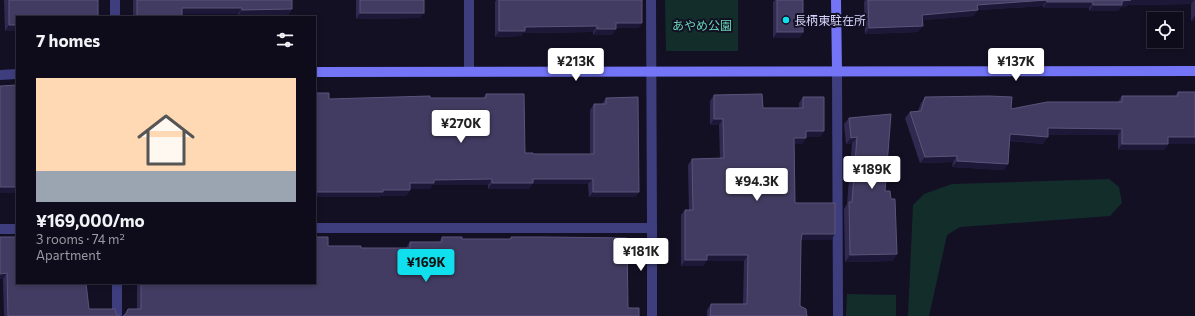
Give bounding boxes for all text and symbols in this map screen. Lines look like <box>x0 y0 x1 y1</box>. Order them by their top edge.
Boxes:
map controls <box>1147 12 1183 48</box>
button: locate <box>1147 12 1183 48</box>
place label: 長柄東駐在所 <box>794 13 866 27</box>
marker: 長柄東駐在所 <box>781 15 791 25</box>
park label: あやめ公園 <box>672 18 732 32</box>
icon: filters <box>274 29 296 51</box>
text: 7 homes <box>36 30 100 51</box>
pin: ¥213K <box>548 48 604 82</box>
pin: ¥137K <box>988 48 1044 82</box>
text: ¥213K <box>557 53 595 69</box>
text: ¥137K <box>997 53 1035 69</box>
icon: home <box>130 104 202 176</box>
pin: ¥270K <box>433 110 489 144</box>
text: ¥270K <box>441 115 481 131</box>
pin: ¥189K <box>844 156 900 190</box>
text: ¥189K <box>852 161 892 177</box>
pin: ¥94.3K <box>724 168 790 202</box>
text: ¥94.3K <box>735 173 779 189</box>
text: ¥169,000/mo <box>36 210 145 231</box>
text: 3 rooms · 74 m² <box>36 231 125 247</box>
pin: ¥181K <box>613 238 669 272</box>
text: ¥181K <box>622 243 660 259</box>
text: Apartment <box>36 247 101 263</box>
pin: ¥169K <box>398 249 454 283</box>
text: ¥169K <box>406 254 446 270</box>

